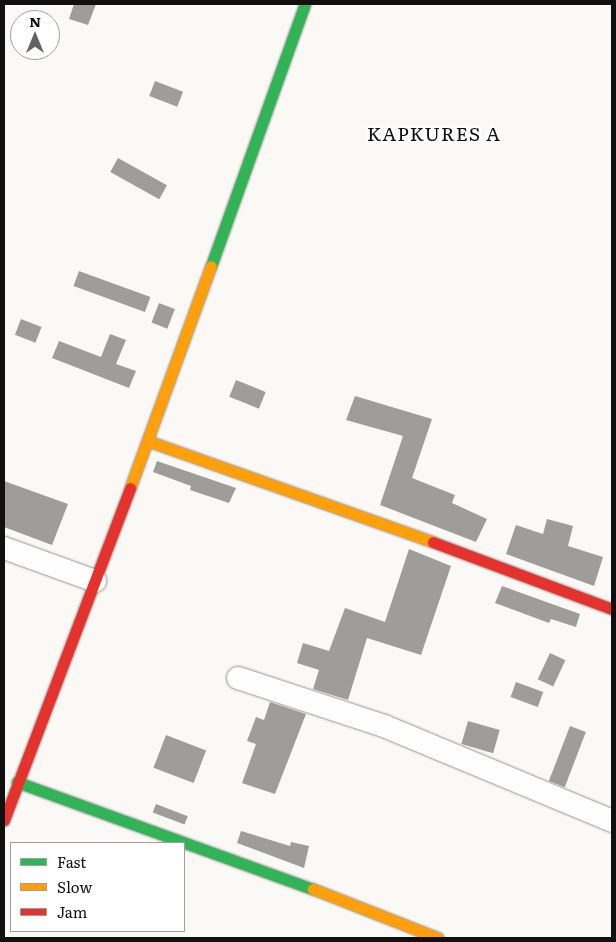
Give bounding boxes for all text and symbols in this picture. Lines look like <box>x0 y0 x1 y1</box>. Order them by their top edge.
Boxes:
north arrow <box>10 10 60 60</box>
text: N <box>29 11 41 31</box>
district label: KAPKURES A <box>366 123 502 145</box>
legend <box>10 842 185 932</box>
text: Fast <box>57 850 86 873</box>
text: Slow <box>57 875 92 898</box>
text: Jam <box>57 900 87 923</box>

